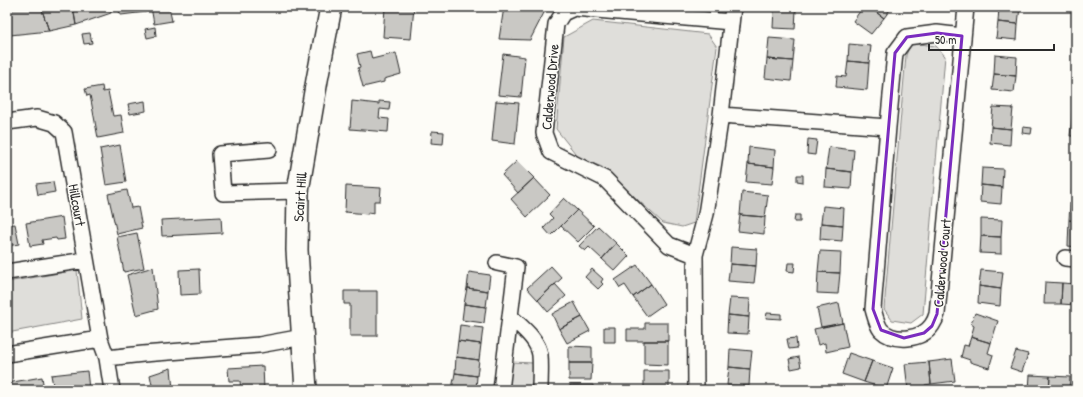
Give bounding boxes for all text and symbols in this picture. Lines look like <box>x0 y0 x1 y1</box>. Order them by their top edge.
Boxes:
scale bar <box>929 26 1054 52</box>
text: 50 m <box>935 31 956 48</box>
street label: Calderwood Drive <box>536 43 563 131</box>
street label: Scairt Hill <box>288 171 311 222</box>
street label: Hillcourt <box>64 182 91 228</box>
street label: Calderwood Court <box>928 218 955 308</box>

